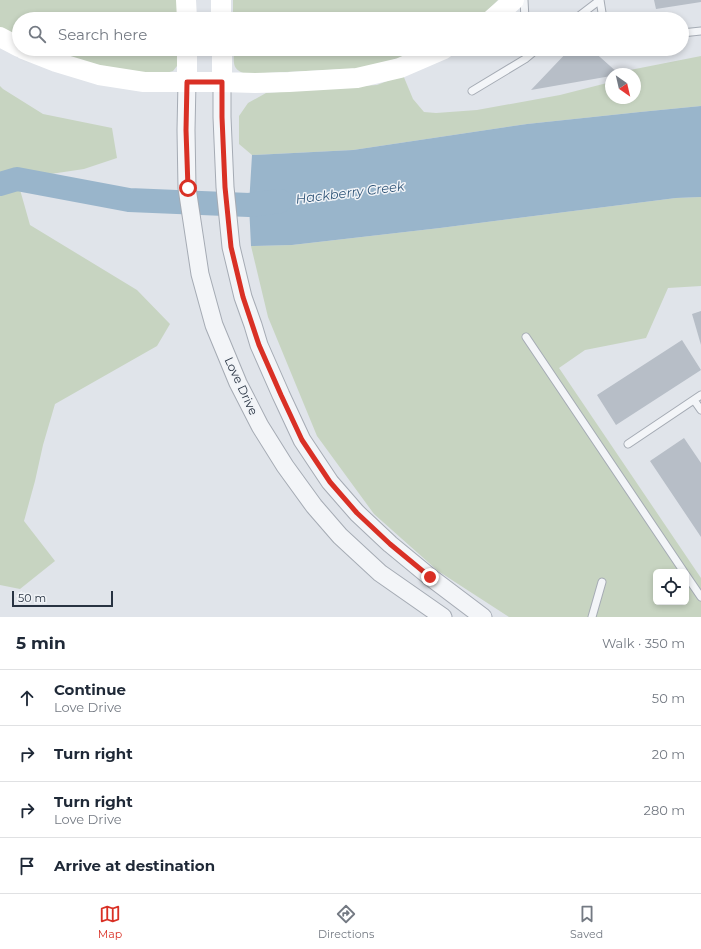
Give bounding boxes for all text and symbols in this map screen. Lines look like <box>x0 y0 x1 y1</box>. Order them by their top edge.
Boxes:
search box <box>12 12 689 56</box>
icon: search <box>26 23 48 45</box>
text: Search here <box>58 25 147 44</box>
north arrow <box>605 68 641 104</box>
water label: Hackberry Creek <box>295 177 407 207</box>
route start <box>179 179 197 197</box>
street label: Love Drive <box>221 354 261 417</box>
route end <box>421 568 439 586</box>
map controls <box>653 569 689 605</box>
button: locate <box>653 569 689 605</box>
scale bar <box>12 589 113 608</box>
text: 50 m <box>18 591 46 605</box>
text: 5 min <box>16 633 66 653</box>
text: Walk · 350 m <box>602 635 685 651</box>
text: Continue <box>54 680 126 699</box>
icon: ahead <box>16 687 38 709</box>
text: 50 m <box>652 690 685 706</box>
text: Love Drive <box>54 699 122 715</box>
icon: right <box>16 743 38 765</box>
text: Turn right <box>54 744 133 763</box>
text: 20 m <box>652 746 685 762</box>
text: Turn right <box>54 792 133 811</box>
icon: right <box>16 799 38 821</box>
text: 280 m <box>644 802 685 818</box>
text: Love Drive <box>54 811 122 827</box>
icon: arrive <box>16 855 38 877</box>
text: Arrive at destination <box>54 856 215 875</box>
tab: Map <box>98 903 122 941</box>
tab: Directions <box>318 903 374 941</box>
tab: Saved <box>570 903 603 941</box>

